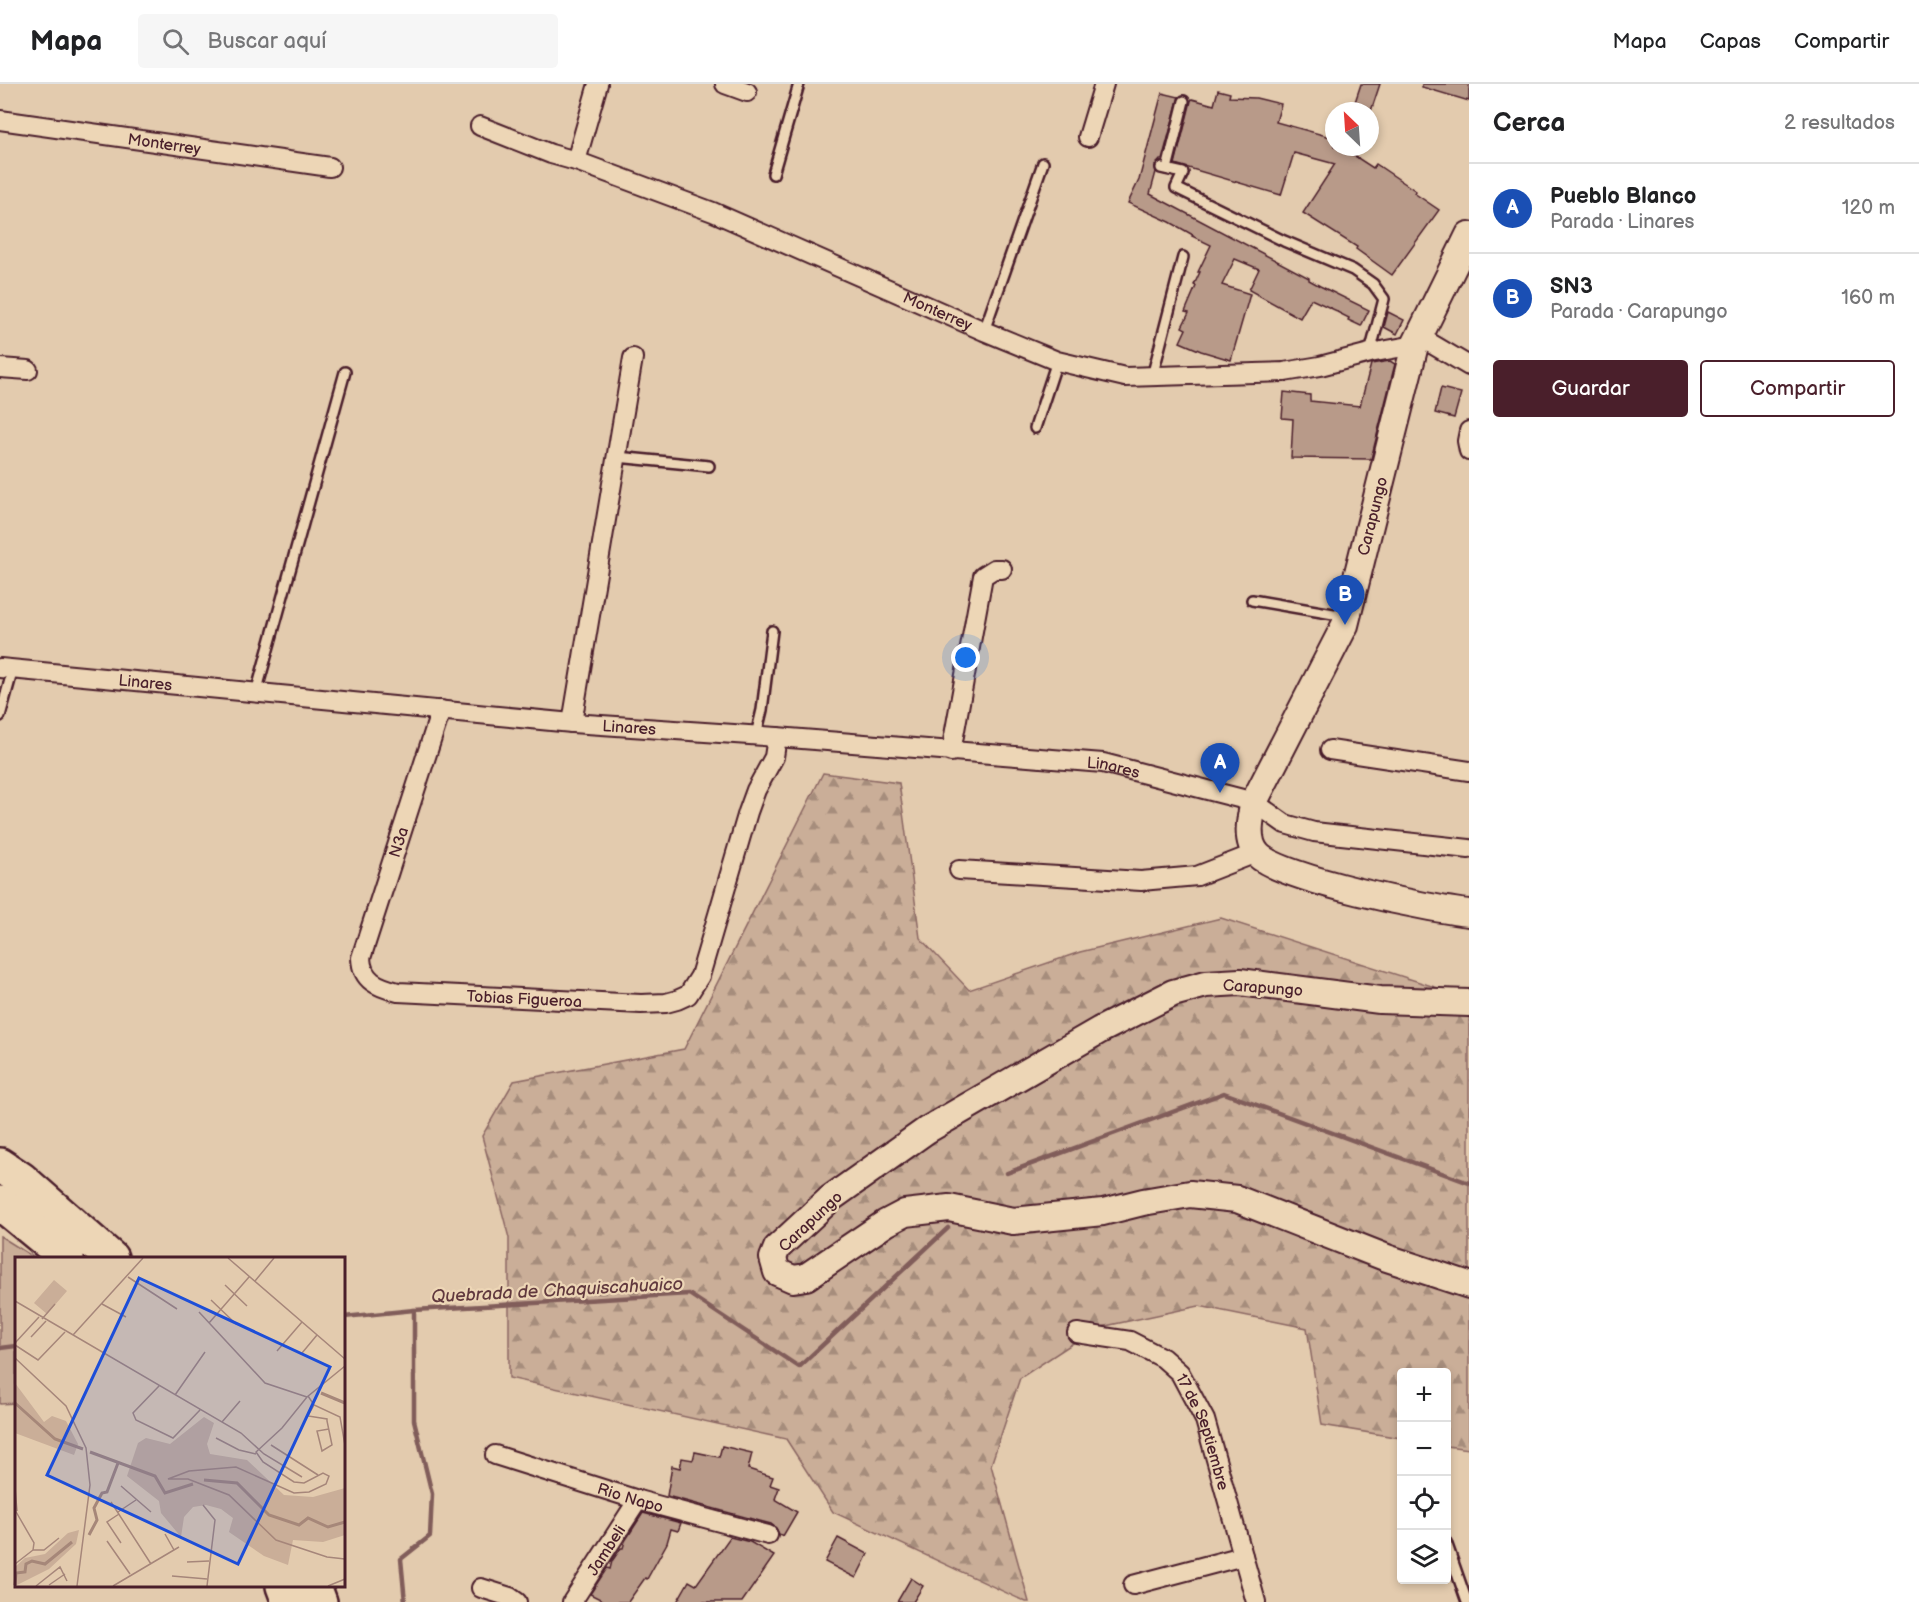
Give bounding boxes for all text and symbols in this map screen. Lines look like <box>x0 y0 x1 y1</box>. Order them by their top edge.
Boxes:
search box <box>138 14 558 68</box>
text: Mapa <box>30 25 102 58</box>
icon: search <box>159 25 192 58</box>
text: Buscar aquí <box>207 28 326 55</box>
text: Mapa <box>1613 29 1667 54</box>
text: Capas <box>1700 29 1761 54</box>
text: Compartir <box>1794 29 1889 54</box>
north arrow <box>1325 102 1379 156</box>
text: Cerca <box>1493 108 1565 139</box>
text: 2 resultados <box>1784 111 1895 135</box>
street label: Monterrey <box>126 130 203 160</box>
text: Pueblo Blanco <box>1550 183 1696 210</box>
text: A <box>1506 196 1519 220</box>
text: 120 m <box>1842 196 1895 220</box>
text: Parada · Linares <box>1550 210 1694 234</box>
text: SN3 <box>1550 273 1593 300</box>
text: B <box>1505 286 1520 310</box>
text: 160 m <box>1841 286 1895 310</box>
street label: Monterrey <box>900 289 975 336</box>
text: Parada · Carapungo <box>1550 300 1728 324</box>
button: Guardar <box>1493 360 1688 417</box>
button: Compartir <box>1700 360 1895 417</box>
street label: Carapungo <box>1355 475 1392 558</box>
pin: B <box>1326 576 1364 625</box>
your location <box>951 643 980 672</box>
street label: Linares <box>117 671 173 696</box>
street label: Linares <box>602 717 657 740</box>
pin: A <box>1200 744 1240 793</box>
street label: Linares <box>1086 754 1142 783</box>
street label: N3a <box>386 825 413 860</box>
street label: Carapungo <box>1222 976 1304 1001</box>
street label: Tobias Figueroa <box>466 987 582 1012</box>
street label: Carapungo <box>775 1188 847 1256</box>
inset map <box>15 1257 345 1587</box>
water label: Quebrada de Chaquiscahuaico <box>431 1273 683 1308</box>
map controls <box>1397 1368 1451 1584</box>
button: + <box>1397 1368 1451 1422</box>
street label: 17 de Septiembre <box>1171 1371 1232 1493</box>
button: − <box>1397 1422 1451 1476</box>
button: locate <box>1397 1476 1451 1530</box>
street label: Rio Napo <box>595 1480 665 1517</box>
street label: Jambeli <box>584 1522 630 1580</box>
button: layers <box>1397 1530 1451 1584</box>

